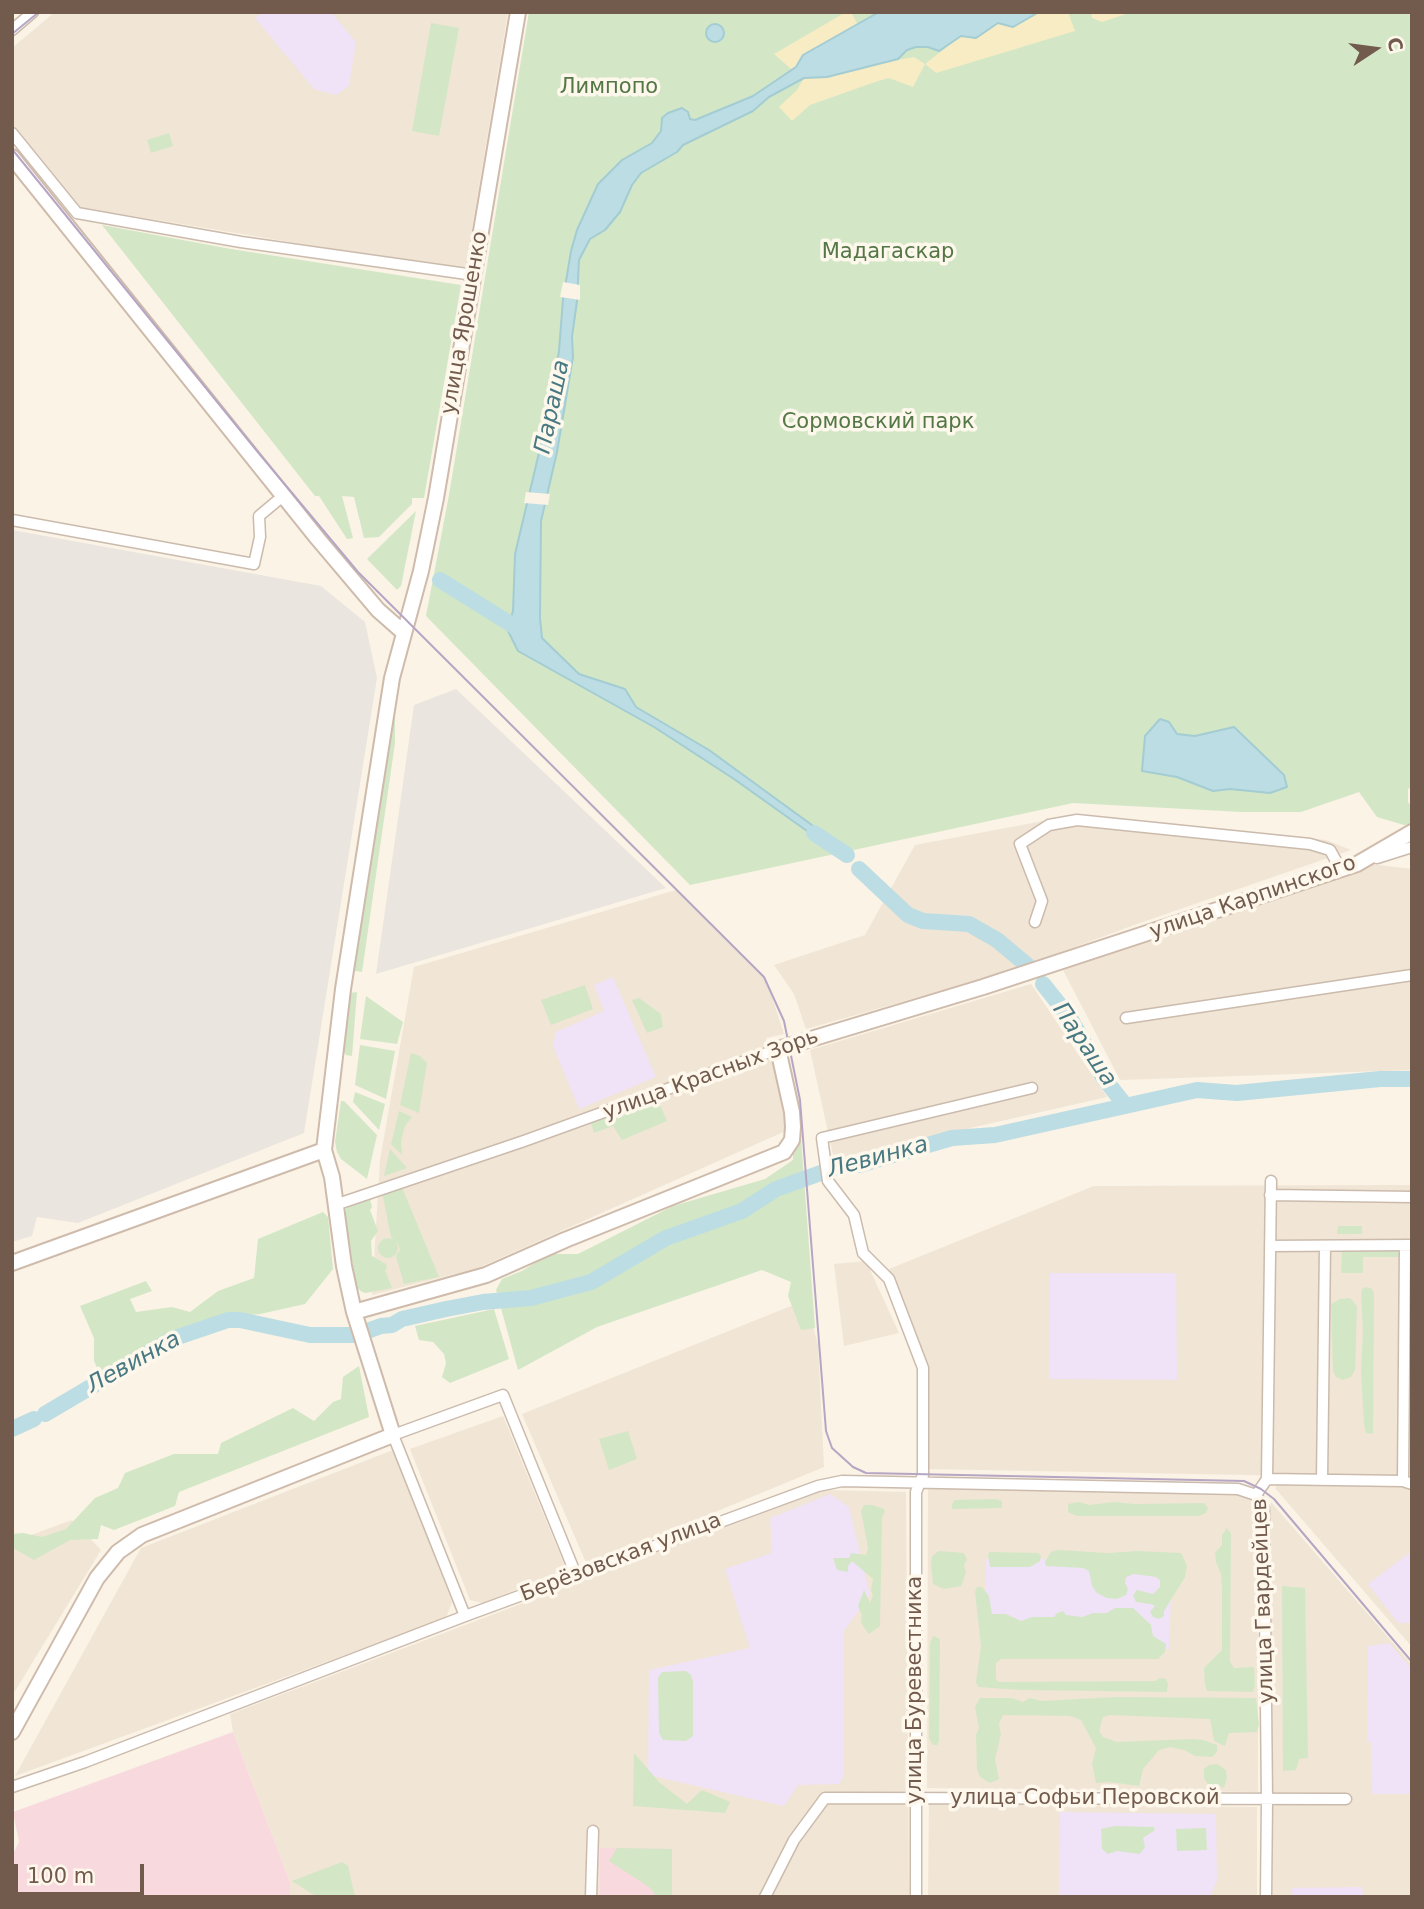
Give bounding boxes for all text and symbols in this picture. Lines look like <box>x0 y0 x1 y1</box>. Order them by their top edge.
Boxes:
north arrow <box>1340 14 1410 84</box>
text: С <box>1383 35 1408 54</box>
park label: Лимпопо <box>560 75 658 101</box>
street label: улица Ярошенко <box>436 229 494 417</box>
park label: Мадагаскар <box>822 240 954 266</box>
water label: Параша <box>530 358 576 456</box>
park label: Сормовский парк <box>782 410 974 436</box>
street label: улица Карпинского <box>1147 851 1359 945</box>
water label: Параша <box>1046 998 1122 1092</box>
street label: улица Красных Зорь <box>600 1024 822 1126</box>
water label: Левинка <box>825 1131 931 1185</box>
water label: Левинка <box>82 1326 186 1400</box>
street label: улица Гвардейцев <box>1248 1498 1280 1704</box>
street label: Берёзовская улица <box>517 1508 725 1608</box>
street label: улица Буревестника <box>903 1576 929 1804</box>
street label: улица Софьи Перовской <box>950 1786 1220 1812</box>
scale bar <box>18 1850 147 1894</box>
text: 100 m <box>27 1864 94 1888</box>

